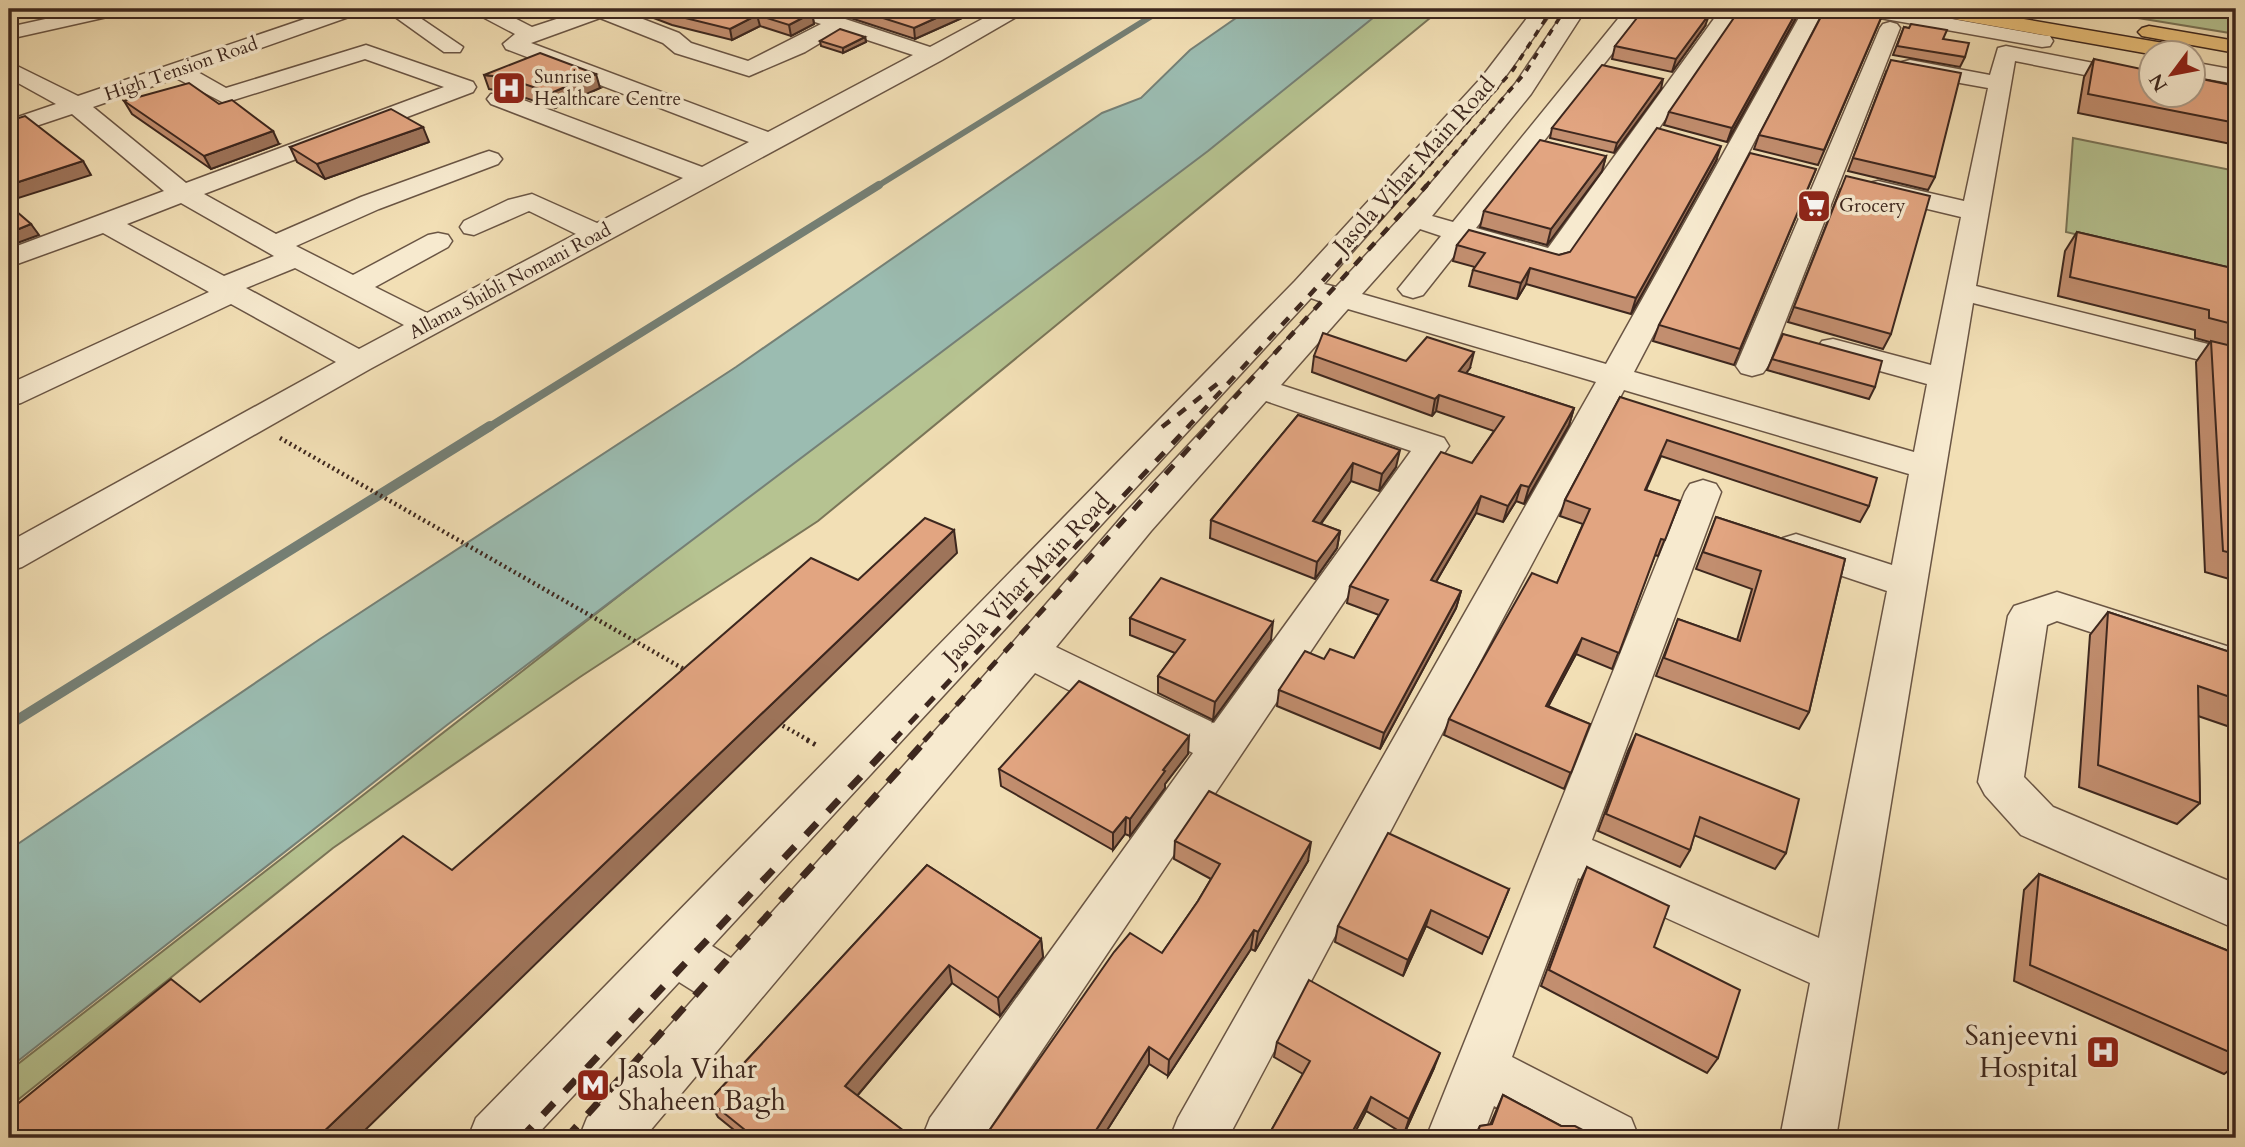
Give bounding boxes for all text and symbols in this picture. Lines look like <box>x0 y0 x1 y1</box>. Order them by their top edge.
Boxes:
street label: High Tension Road <box>101 31 261 107</box>
north arrow <box>2136 38 2206 108</box>
place label: Sunrise Healthcare Centre <box>534 64 681 112</box>
text: N <box>2143 68 2174 96</box>
hospital icon: Sunrise Healthcare Centre <box>490 69 528 107</box>
street label: Jasola Vihar Main Road <box>1324 69 1502 262</box>
supermarket icon: Grocery <box>1795 187 1833 225</box>
place label: Grocery <box>1839 193 1906 219</box>
street label: Allama Shibli Nomani Road <box>404 217 616 345</box>
street label: Jasola Vihar Main Road <box>934 486 1117 674</box>
place label: Sanjeevni Hospital <box>1965 1017 2078 1087</box>
hospital icon: Sanjeevni Hospital <box>2084 1033 2122 1071</box>
place label: Jasola Vihar Shaheen Bagh <box>614 1050 786 1120</box>
metro station icon: Jasola Vihar Shaheen Bagh <box>574 1066 612 1104</box>

